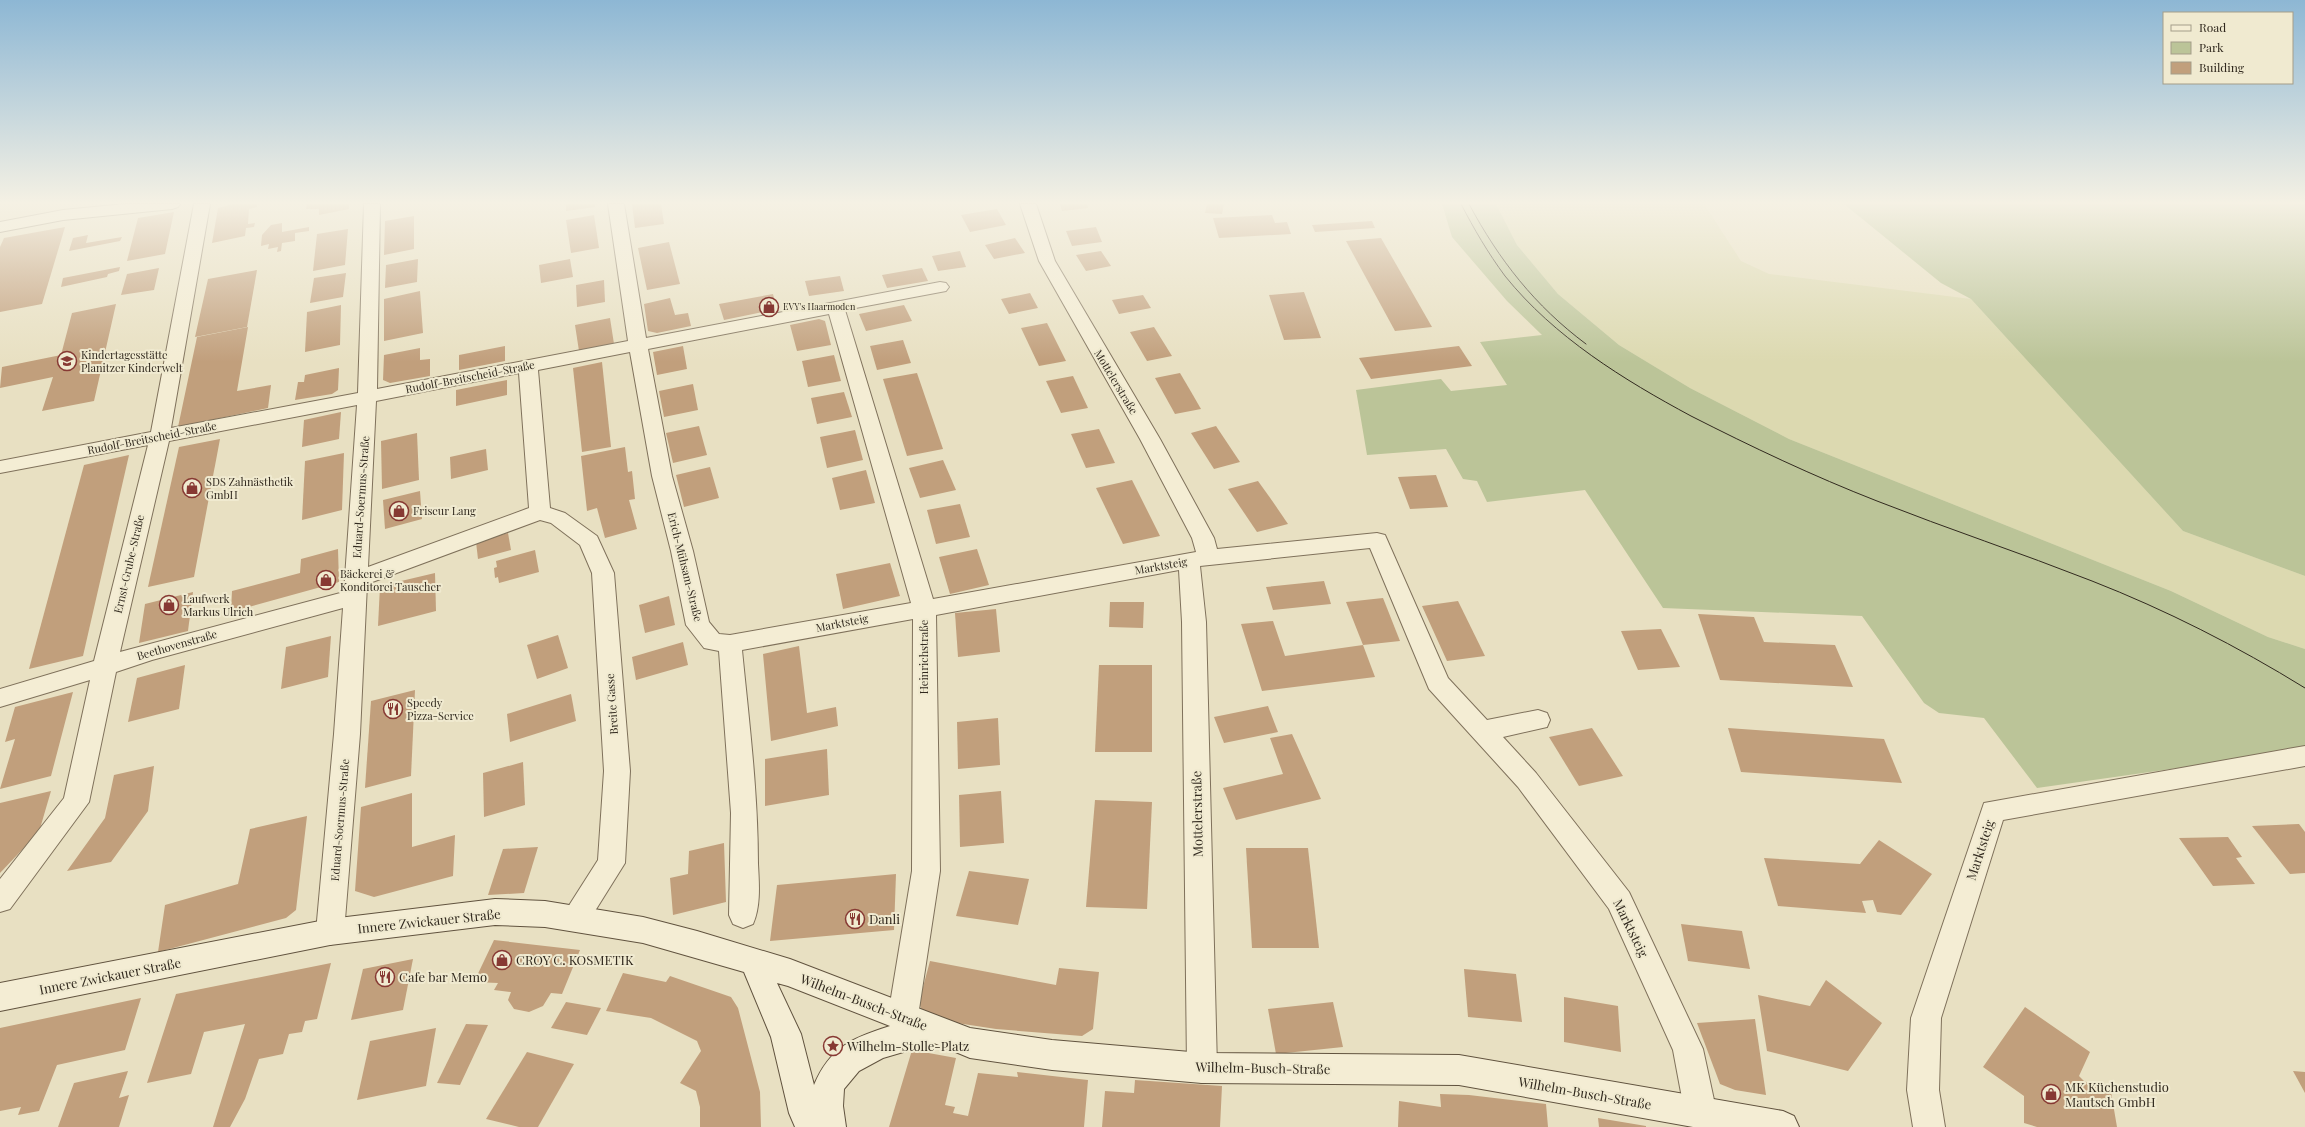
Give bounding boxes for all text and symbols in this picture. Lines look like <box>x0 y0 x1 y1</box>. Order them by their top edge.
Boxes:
legend <box>2163 12 2293 84</box>
text: Road <box>2199 19 2226 35</box>
text: Park <box>2199 39 2224 55</box>
text: Building <box>2199 59 2245 75</box>
shop icon: EVY's Haarmoden <box>758 296 780 318</box>
place label: EVY's Haarmoden <box>783 300 856 312</box>
place label: Kindertagesstätte Planitzer Kinderwelt <box>81 347 183 375</box>
street label: Mottelerstraße <box>1091 347 1142 417</box>
school or university icon: Kindertagesstätte Planitzer Kinderwelt <box>56 350 78 372</box>
street label: Rudolf-Breitscheid-Straße <box>404 357 536 396</box>
street label: Rudolf-Breitscheid-Straße <box>86 418 218 457</box>
street label: Eduard-Soermus-Straße <box>349 435 372 559</box>
place label: SDS Zahnästhetik GmbH <box>206 474 293 502</box>
shop icon: SDS Zahnästhetik GmbH <box>181 477 203 499</box>
shop icon: Friseur Lang <box>388 500 410 522</box>
place label: Friseur Lang <box>413 503 476 518</box>
street label: Erich-Mühsam-Straße <box>665 511 706 623</box>
street label: Ernst-Grube-Straße <box>110 513 147 615</box>
street label: Marktsteig <box>1133 553 1189 577</box>
place label: Bäckerei & Konditorei Tauscher <box>340 566 441 594</box>
shop icon: Bäckerei & Konditorei Tauscher <box>315 569 337 591</box>
place label: Laufwerk Markus Ulrich <box>183 591 254 619</box>
shop icon: Laufwerk Markus Ulrich <box>158 594 180 616</box>
street label: Marktsteig <box>814 610 870 635</box>
street label: Heinrichstraße <box>916 619 931 694</box>
street label: Beethovenstraße <box>135 626 219 663</box>
street label: Breite Gasse <box>602 673 621 735</box>
place label: Speedy Pizza-Service <box>407 695 474 723</box>
restaurant icon: Speedy Pizza-Service <box>382 698 404 720</box>
street label: Eduard-Soermus-Straße <box>327 758 352 882</box>
street label: Mottelerstraße <box>1187 770 1206 857</box>
street label: Marktsteig <box>1962 817 1997 882</box>
street label: Marktsteig <box>1610 896 1653 960</box>
street label: Innere Zwickauer Straße <box>356 904 502 936</box>
restaurant icon: Danli <box>844 908 866 930</box>
place label: Danli <box>869 910 900 927</box>
shop icon: CROY C. KOSMETIK <box>491 949 513 971</box>
place label: CROY C. KOSMETIK <box>516 951 634 968</box>
street label: Innere Zwickauer Straße <box>38 953 183 998</box>
restaurant icon: Cafe bar Memo <box>374 966 396 988</box>
place label: Cafe bar Memo <box>399 968 487 985</box>
street label: Wilhelm-Busch-Straße <box>797 969 930 1034</box>
place icon: Wilhelm-Stolle-Platz <box>822 1035 844 1057</box>
place label: Wilhelm-Stolle-Platz <box>846 1037 969 1054</box>
street label: Wilhelm-Busch-Straße <box>1195 1058 1331 1077</box>
street label: Wilhelm-Busch-Straße <box>1516 1072 1653 1113</box>
place label: MK Küchenstudio Mautsch GmbH <box>2065 1078 2169 1110</box>
shop icon: MK Küchenstudio Mautsch GmbH <box>2040 1083 2062 1105</box>

